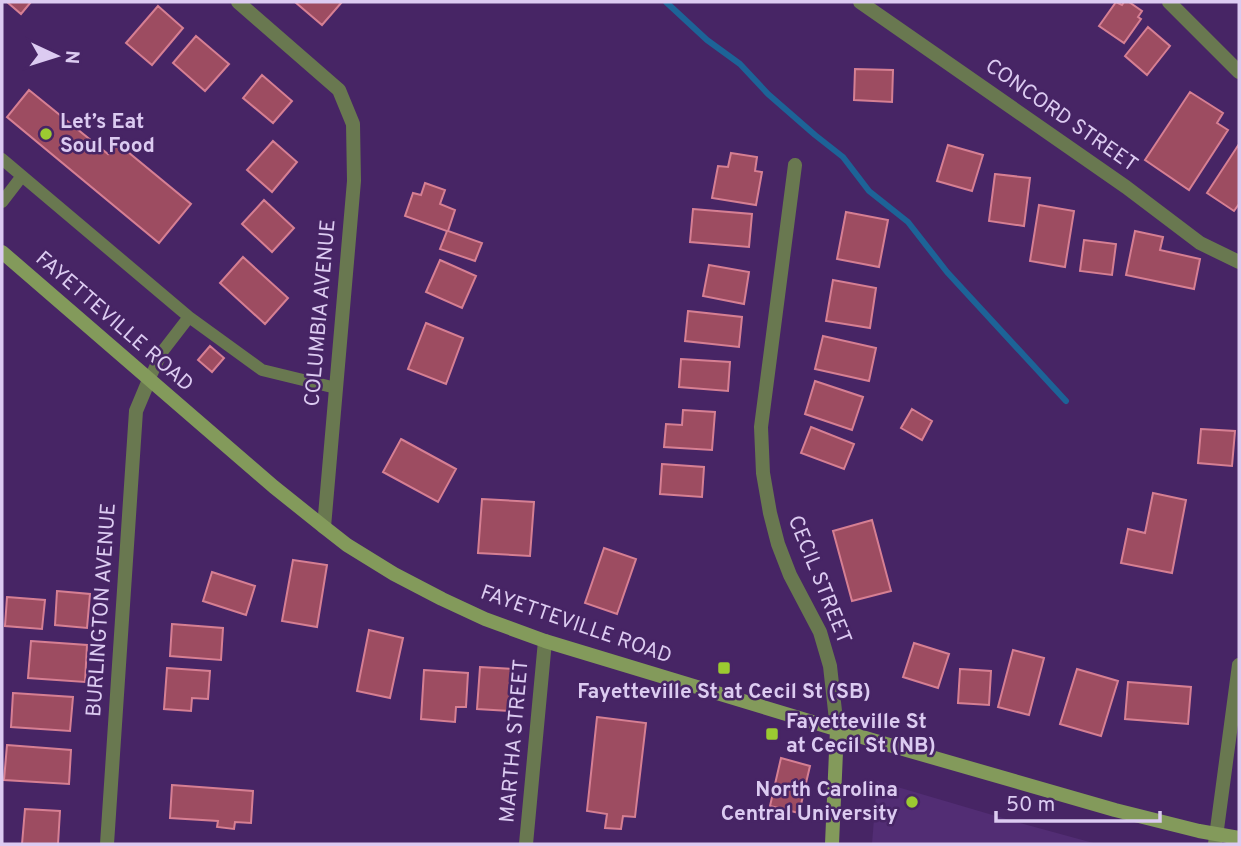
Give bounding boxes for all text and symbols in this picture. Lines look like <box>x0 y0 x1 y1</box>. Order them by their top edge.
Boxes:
north arrow <box>21 21 91 91</box>
text: N <box>59 49 83 65</box>
street label: CONCORD STREET <box>979 53 1143 179</box>
place label: Let’s Eat Soul Food <box>60 109 155 160</box>
marker: Let’s Eat Soul Food <box>38 126 54 142</box>
street label: COLUMBIA AVENUE <box>299 218 343 408</box>
street label: FAYETTEVILLE ROAD <box>29 246 199 398</box>
street label: BURLINGTON AVENUE <box>81 502 123 718</box>
street label: CECIL STREET <box>781 512 857 648</box>
street label: FAYETTEVILLE ROAD <box>477 580 675 670</box>
street label: MARTHA STREET <box>494 658 536 824</box>
marker: Fayetteville St at Cecil St (SB) <box>716 660 732 676</box>
place label: Fayetteville St at Cecil St (SB) <box>577 679 871 706</box>
place label: Fayetteville St at Cecil St (NB) <box>786 709 936 760</box>
marker: Fayetteville St at Cecil St (NB) <box>764 726 780 742</box>
place label: North Carolina Central University <box>721 777 898 828</box>
scale bar <box>996 780 1160 824</box>
text: 50 m <box>1006 792 1055 819</box>
marker: North Carolina Central University <box>904 794 920 810</box>

